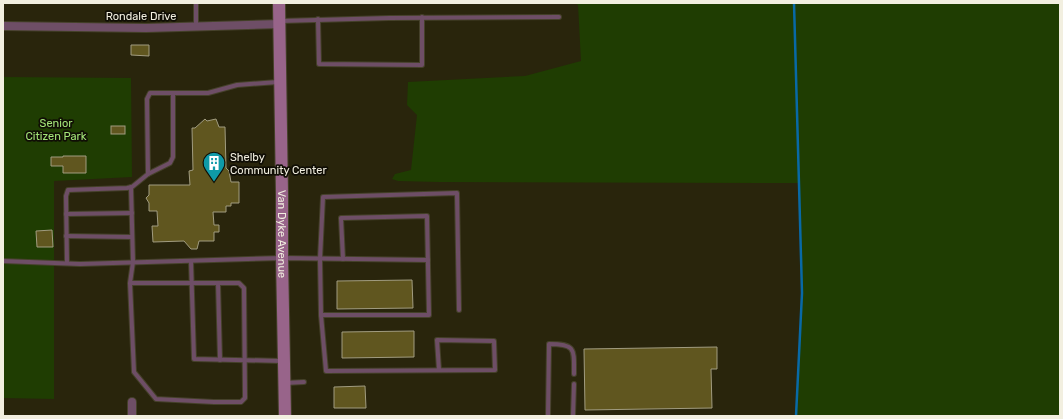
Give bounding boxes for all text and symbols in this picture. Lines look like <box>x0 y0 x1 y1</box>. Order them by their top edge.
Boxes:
street label: Rondale Drive <box>106 10 176 23</box>
park label: Senior Citizen Park <box>26 117 87 143</box>
building icon: Shelby Community Center <box>201 150 227 183</box>
place label: Shelby Community Center <box>230 151 327 177</box>
street label: Van Dyke Avenue <box>275 190 289 278</box>

